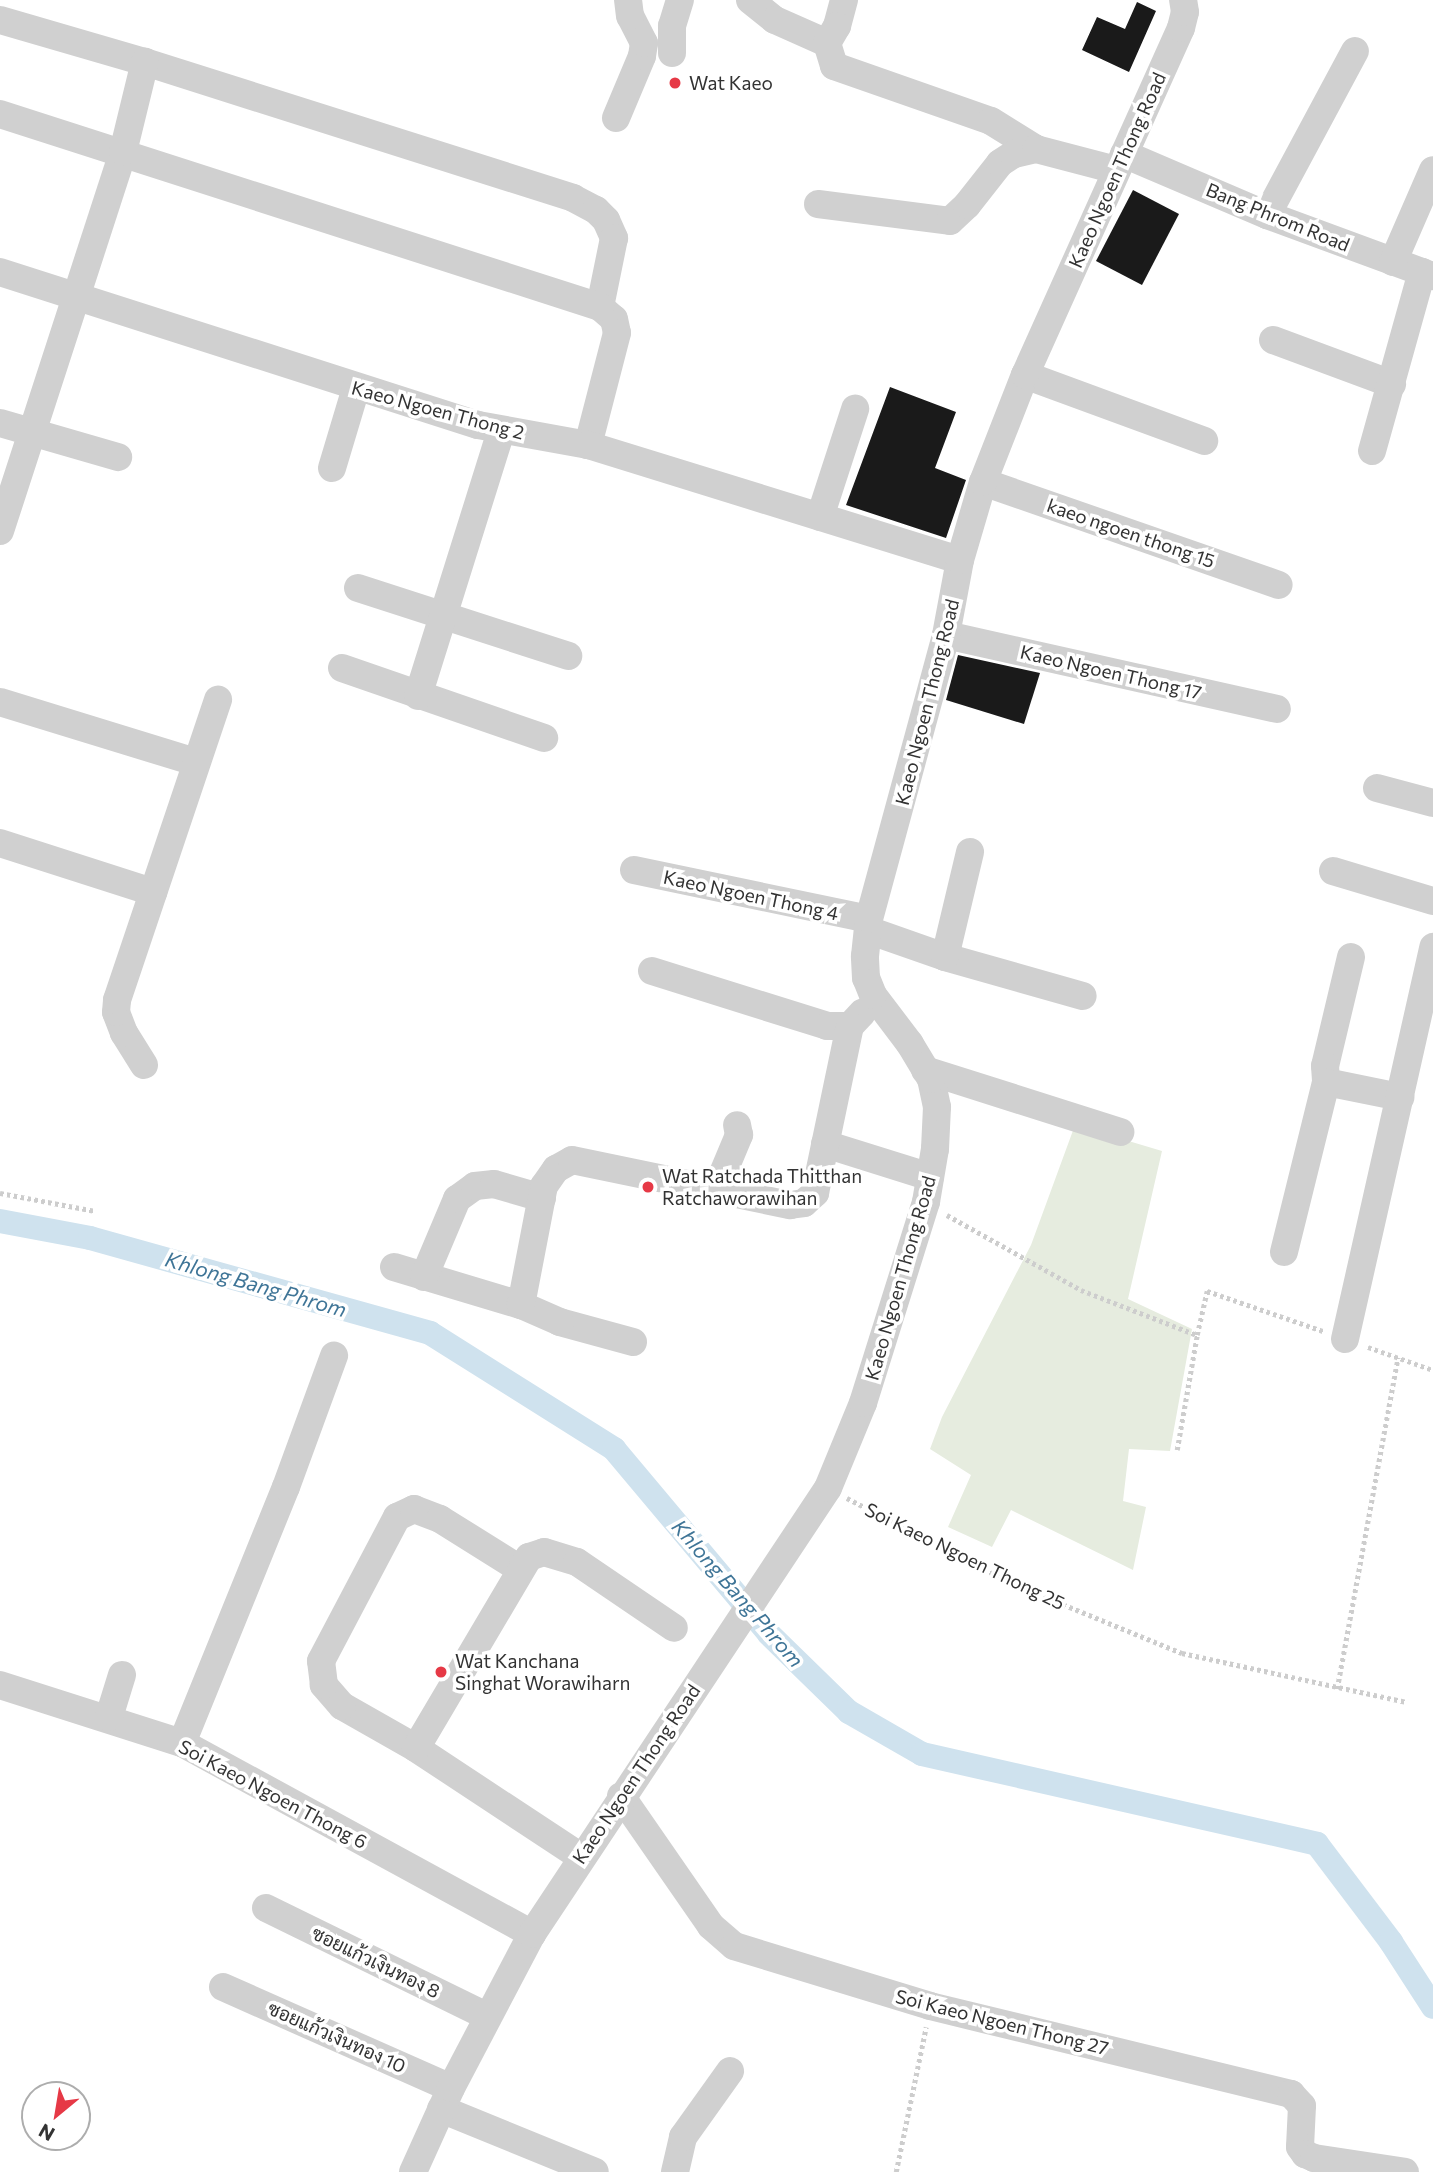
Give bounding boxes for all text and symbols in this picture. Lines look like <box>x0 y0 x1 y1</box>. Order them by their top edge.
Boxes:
street label: Kaeo Ngoen Thong Road <box>1064 69 1170 271</box>
place label: Wat Kaeo <box>689 72 773 94</box>
marker: Wat Kaeo <box>667 75 683 91</box>
street label: Bang Phrom Road <box>1203 178 1353 256</box>
street label: Kaeo Ngoen Thong 2 <box>349 376 527 444</box>
street label: kaeo ngoen thong 15 <box>1044 494 1218 572</box>
street label: Kaeo Ngoen Thong Road <box>890 597 964 807</box>
street label: Kaeo Ngoen Thong 17 <box>1018 640 1204 704</box>
street label: Kaeo Ngoen Thong 4 <box>661 865 841 925</box>
place label: Wat Ratchada Thitthan Ratchaworawihan <box>662 1165 862 1209</box>
street label: Kaeo Ngoen Thong Road <box>860 1173 940 1383</box>
marker: Wat Ratchada Thitthan Ratchaworawihan <box>640 1179 656 1195</box>
water label: Khlong Bang Phrom <box>162 1246 350 1322</box>
street label: Soi Kaeo Ngoen Thong 25 <box>861 1498 1069 1614</box>
water label: Khlong Bang Phrom <box>667 1514 809 1672</box>
place label: Wat Kanchana Singhat Worawiharn <box>455 1650 630 1694</box>
marker: Wat Kanchana Singhat Worawiharn <box>433 1664 449 1680</box>
street label: Kaeo Ngoen Thong Road <box>567 1680 705 1868</box>
street label: Soi Kaeo Ngoen Thong 6 <box>175 1735 371 1853</box>
street label: ซอยแก้วเงินทอง 8 <box>308 1921 444 2003</box>
street label: Soi Kaeo Ngoen Thong 27 <box>893 1984 1111 2060</box>
street label: ซอยแก้วเงินทอง 10 <box>265 1996 409 2078</box>
north arrow <box>21 2081 91 2151</box>
text: N <box>34 2119 58 2146</box>

